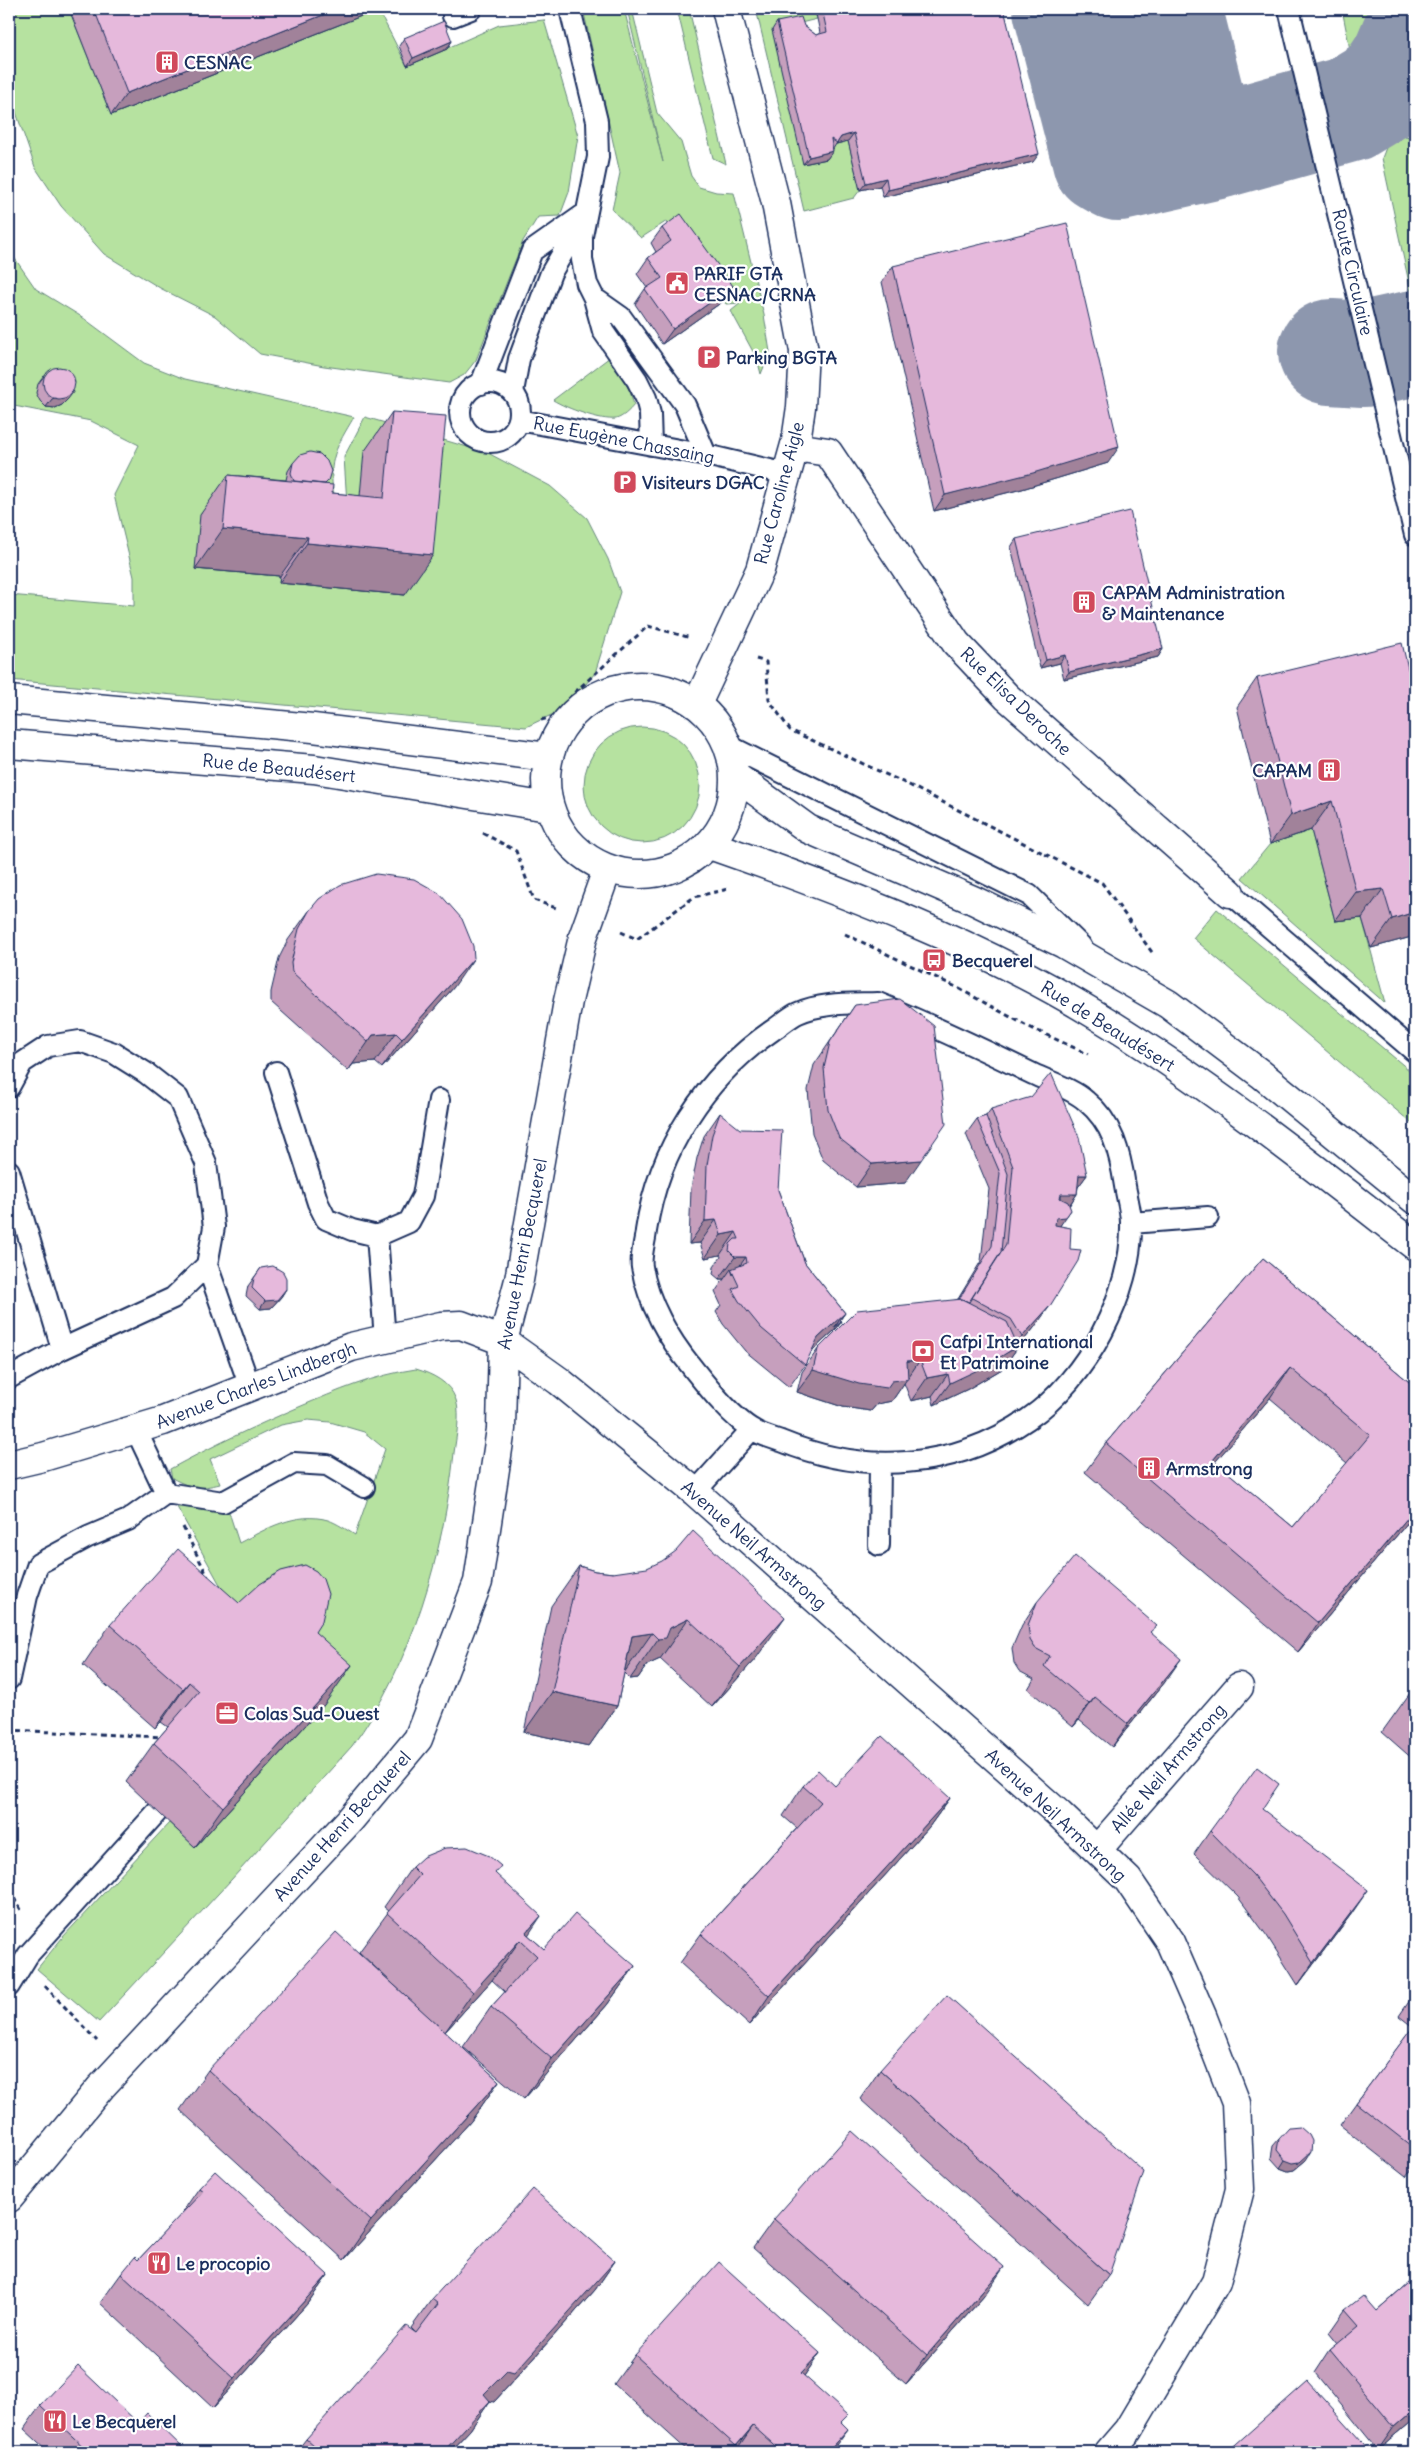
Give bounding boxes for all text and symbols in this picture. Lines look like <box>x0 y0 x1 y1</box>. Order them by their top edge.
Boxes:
building icon: CESNAC <box>154 49 180 75</box>
place label: CESNAC <box>184 51 252 74</box>
street label: Route Circulaire <box>1327 206 1379 338</box>
place label: PARIF GTA CESNAC/CRNA <box>694 262 816 306</box>
public building icon: PARIF GTA CESNAC/CRNA <box>664 270 690 296</box>
parking icon: Parking BGTA <box>696 344 722 370</box>
place label: Parking BGTA <box>726 346 837 369</box>
street label: Rue Eugène Chassaing <box>531 411 717 469</box>
street label: Rue Caroline Aigle <box>749 419 809 567</box>
parking icon: Visiteurs DGAC <box>612 469 638 495</box>
place label: Visiteurs DGAC <box>642 471 765 494</box>
place label: CAPAM Administration & Maintenance <box>1102 581 1285 625</box>
building icon: CAPAM Administration & Maintenance <box>1071 589 1097 615</box>
street label: Rue Elisa Deroche <box>955 642 1077 760</box>
street label: Rue de Beaudésert <box>201 749 357 787</box>
building icon: CAPAM <box>1316 757 1342 783</box>
place label: CAPAM <box>1252 759 1312 782</box>
bus stop icon: Becquerel <box>921 947 947 973</box>
place label: Becquerel <box>952 949 1033 972</box>
street label: Rue de Beaudésert <box>1037 975 1179 1077</box>
street label: Avenue Henri Becquerel <box>492 1156 552 1352</box>
place label: Cafpi International Et Patrimoine <box>940 1330 1093 1374</box>
street label: Avenue Charles Lindbergh <box>153 1336 359 1434</box>
bank icon: Cafpi International Et Patrimoine <box>910 1338 936 1364</box>
building icon: Armstrong <box>1136 1455 1162 1481</box>
place label: Armstrong <box>1166 1457 1253 1480</box>
street label: Avenue Neil Armstrong <box>676 1475 832 1615</box>
street label: Allée Neil Armstrong <box>1105 1698 1231 1838</box>
office icon: Colas Sud-Ouest <box>214 1700 240 1726</box>
place label: Colas Sud-Ouest <box>244 1702 380 1725</box>
street label: Avenue Neil Armstrong <box>980 1743 1132 1887</box>
street label: Avenue Henri Becquerel <box>268 1746 416 1906</box>
restaurant icon: Le procopio <box>146 2250 172 2276</box>
place label: Le procopio <box>176 2252 270 2275</box>
restaurant icon: Le Becquerel <box>42 2408 68 2434</box>
place label: Le Becquerel <box>72 2410 176 2433</box>

